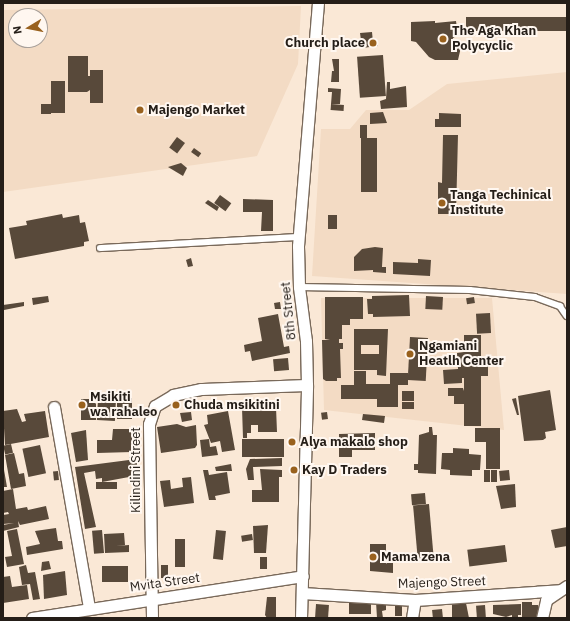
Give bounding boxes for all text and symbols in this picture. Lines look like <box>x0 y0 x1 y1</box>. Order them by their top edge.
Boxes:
north arrow <box>8 8 48 48</box>
place label: The Aga Khan Polycyclic <box>452 24 536 55</box>
text: N <box>10 25 25 35</box>
marker: The Aga Khan Polycyclic <box>437 33 449 45</box>
place label: Church place <box>285 35 365 51</box>
marker: Church place <box>368 38 378 48</box>
place label: Majengo Market <box>148 102 245 118</box>
marker: Majengo Market <box>135 105 145 115</box>
place label: Tanga Techinical Institute <box>450 188 551 219</box>
marker: Tanga Techinical Institute <box>437 198 447 208</box>
street label: 8th Street <box>278 281 300 341</box>
place label: Ngamiani Heatlh Center <box>419 339 504 370</box>
marker: Ngamiani Heatlh Center <box>404 348 416 360</box>
place label: Msikiti wa rahaleo <box>90 390 157 421</box>
place label: Chuda msikitini <box>184 397 280 413</box>
marker: Msikiti wa rahaleo <box>77 400 87 410</box>
marker: Chuda msikitini <box>171 400 181 410</box>
street label: Kilindini Street <box>128 427 144 513</box>
place label: Alya makalo shop <box>300 434 408 450</box>
marker: Alya makalo shop <box>287 437 297 447</box>
place label: Kay D Traders <box>302 462 387 478</box>
marker: Kay D Traders <box>289 465 299 475</box>
place label: Mama zena <box>381 549 450 565</box>
marker: Mama zena <box>368 552 378 562</box>
street label: Mvita Street <box>129 570 201 596</box>
street label: Majengo Street <box>398 574 486 592</box>

